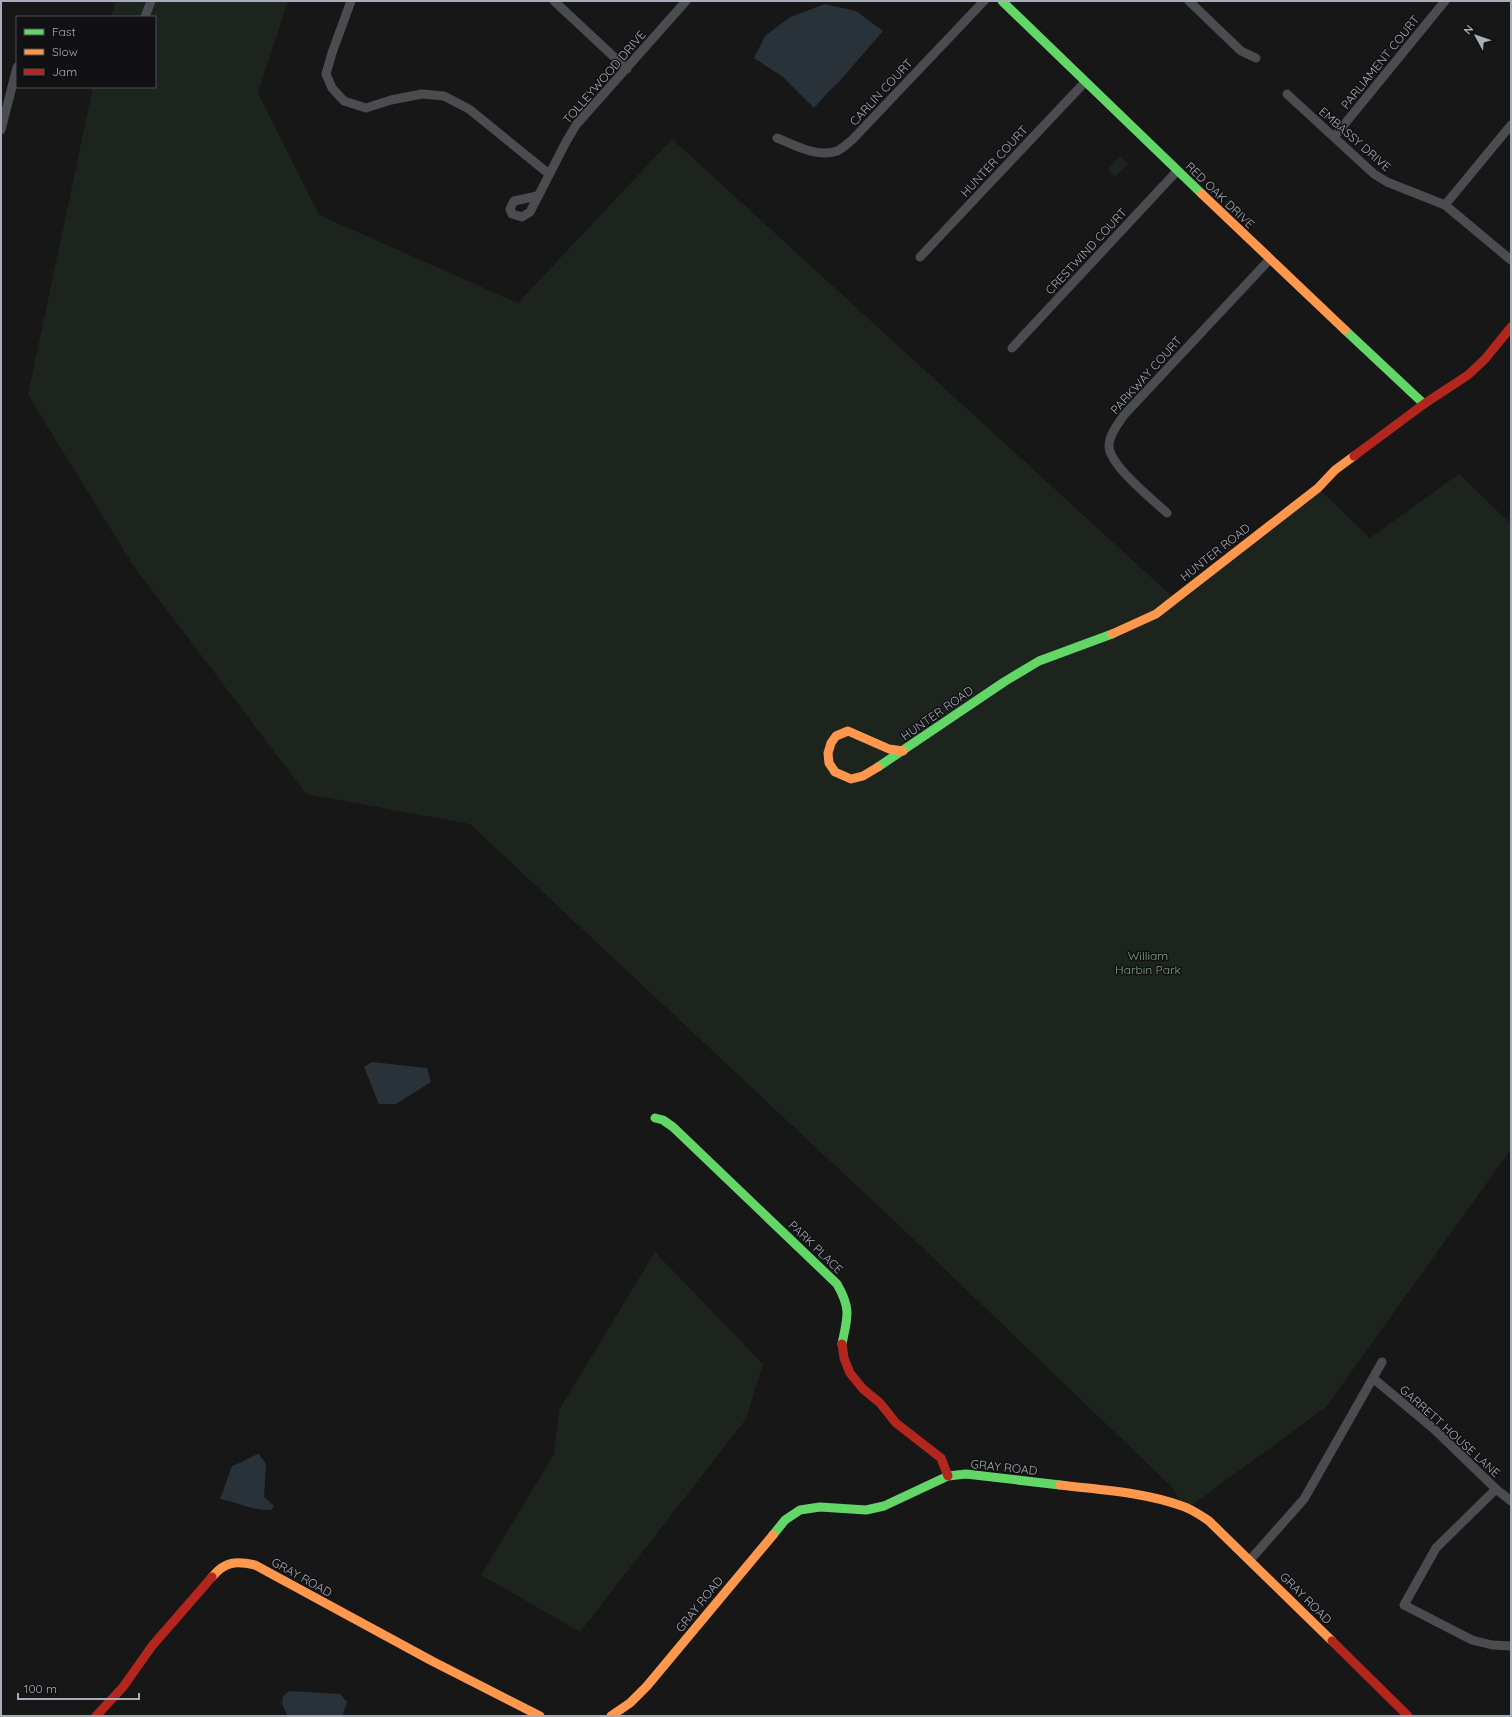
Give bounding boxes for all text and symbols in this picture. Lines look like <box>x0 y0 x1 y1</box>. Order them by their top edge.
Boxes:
street label: PARLIAMENT COURT <box>1338 12 1422 112</box>
legend <box>16 16 156 88</box>
north arrow <box>1456 16 1496 56</box>
text: N <box>1460 22 1476 37</box>
text: Fast <box>52 24 76 39</box>
street label: TOLLEYWOOD DRIVE <box>559 27 649 127</box>
text: Slow <box>52 44 78 59</box>
street label: CARLIN COURT <box>846 56 916 128</box>
text: Jam <box>52 64 77 79</box>
street label: EMBASSY DRIVE <box>1316 104 1394 174</box>
street label: HUNTER COURT <box>957 122 1031 200</box>
street label: RED OAK DRIVE <box>1183 159 1258 232</box>
street label: CRESTWIND COURT <box>1042 205 1130 297</box>
street label: PARKWAY COURT <box>1107 333 1185 417</box>
street label: HUNTER ROAD <box>1177 520 1253 584</box>
street label: HUNTER ROAD <box>898 682 976 743</box>
park label: William Harbin Park <box>1115 948 1181 977</box>
street label: PARK PLACE <box>786 1217 846 1277</box>
street label: GARRETT HOUSE LANE <box>1397 1382 1503 1480</box>
street label: GRAY ROAD <box>970 1456 1038 1478</box>
street label: GRAY ROAD <box>269 1554 335 1600</box>
street label: GRAY ROAD <box>1277 1569 1335 1627</box>
street label: GRAY ROAD <box>672 1573 726 1635</box>
scale bar <box>18 1675 139 1701</box>
text: 100 m <box>24 1681 57 1696</box>

